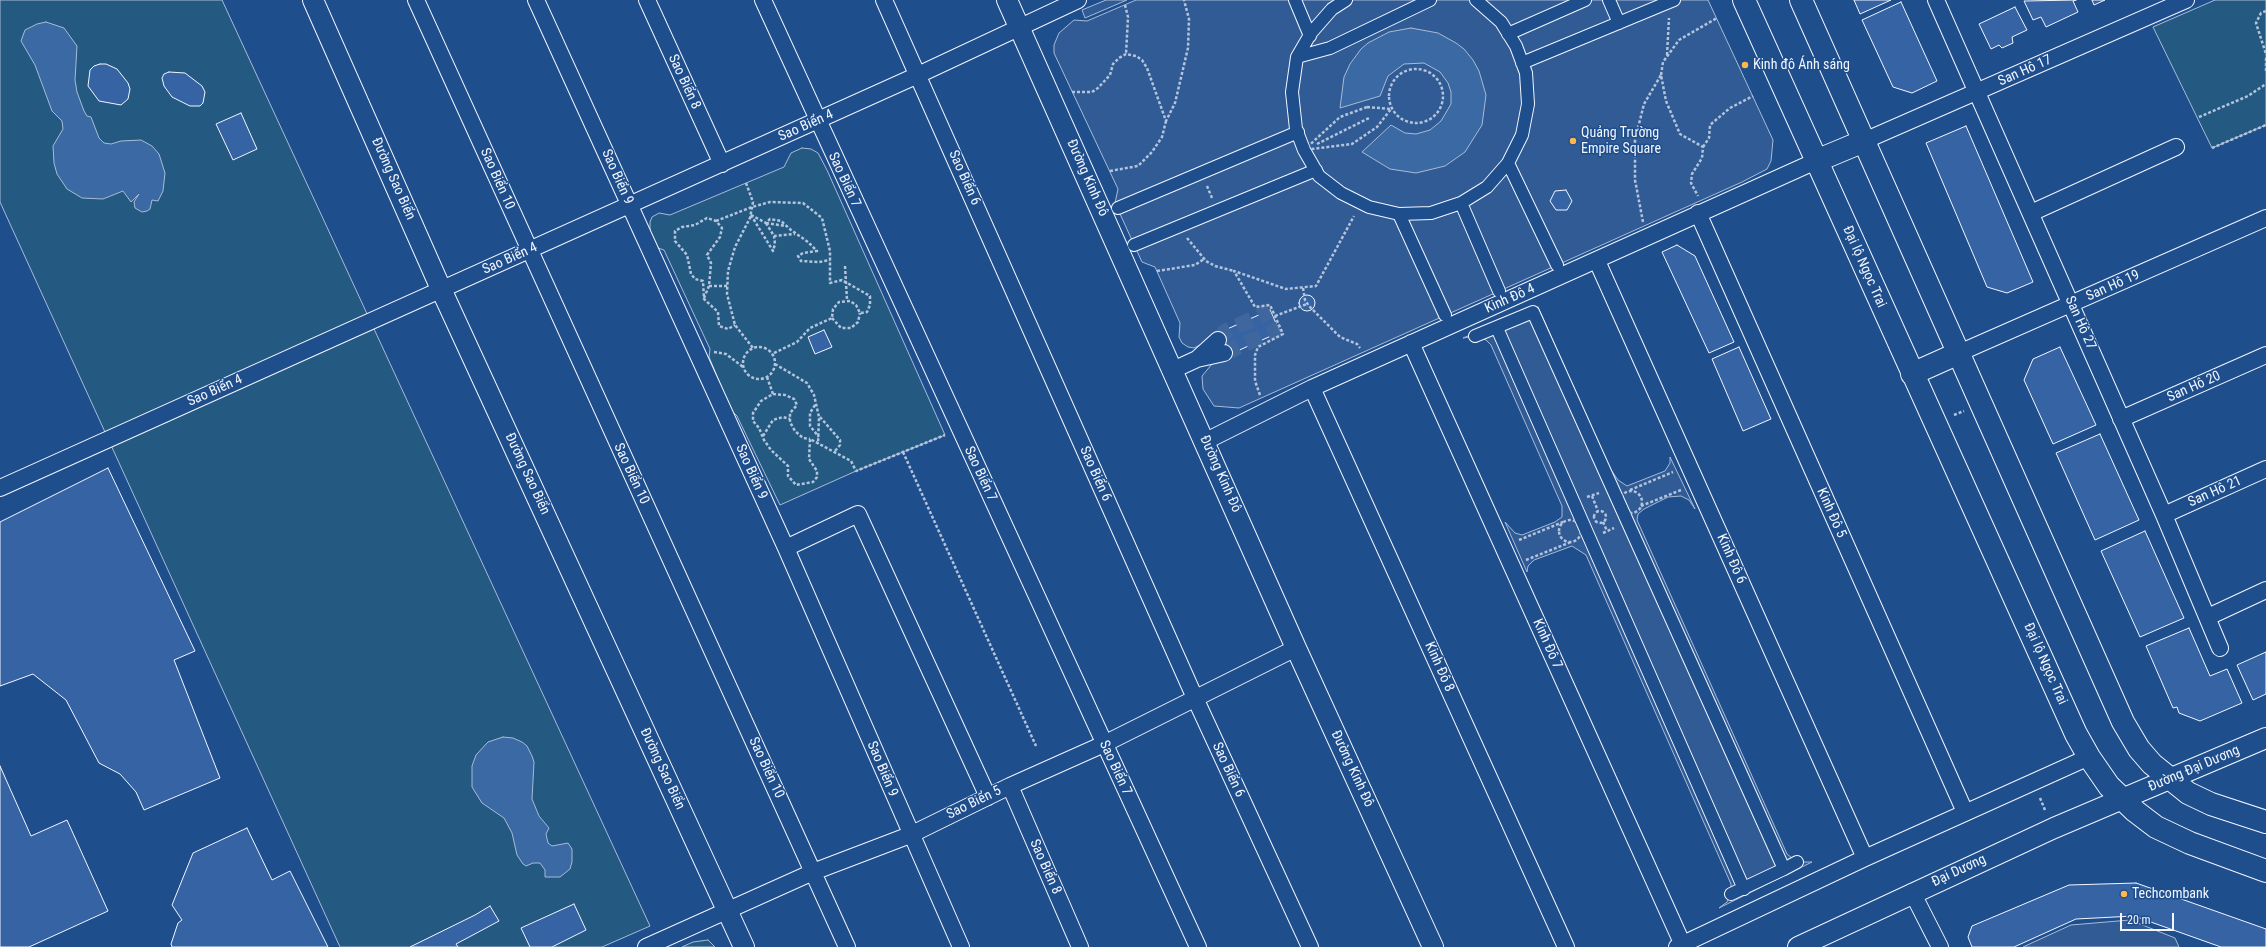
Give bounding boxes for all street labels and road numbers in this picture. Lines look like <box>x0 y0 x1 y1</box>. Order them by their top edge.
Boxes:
street label: Sao Biển 8 <box>664 52 704 112</box>
street label: San Hô 17 <box>1996 52 2054 90</box>
street label: Sao Biển 4 <box>776 106 836 146</box>
street label: Đường Sao Biển <box>367 135 419 223</box>
street label: Đường Kinh Đô <box>1063 137 1111 219</box>
street label: Sao Biển 10 <box>476 146 518 212</box>
street label: Sao Biển 9 <box>597 147 637 207</box>
street label: Sao Biển 6 <box>944 148 984 208</box>
street label: Sao Biển 7 <box>824 150 864 210</box>
street label: Đại lộ Ngọc Trai <box>1838 224 1890 310</box>
street label: Sao Biển 4 <box>480 239 540 279</box>
street label: San Hô 19 <box>2084 267 2142 305</box>
street label: Kinh Đô 4 <box>1482 281 1538 317</box>
street label: San Hô 27 <box>2061 294 2099 352</box>
street label: San Hô 20 <box>2165 368 2223 406</box>
street label: Sao Biển 4 <box>185 371 245 411</box>
street label: Đường Sao Biển <box>501 430 553 518</box>
street label: Đường Kinh Đô <box>1196 433 1244 515</box>
street label: Sao Biển 10 <box>610 441 652 507</box>
street label: Sao Biển 9 <box>731 442 771 502</box>
street label: Sao Biển 7 <box>960 444 1000 504</box>
street label: Sao Biển 6 <box>1075 444 1115 504</box>
street label: San Hô 21 <box>2186 473 2244 511</box>
street label: Kinh Đô 5 <box>1813 485 1849 541</box>
street label: Kinh Đô 6 <box>1713 531 1749 587</box>
street label: Kinh Đô 7 <box>1529 616 1565 672</box>
street label: Đại lộ Ngọc Trai <box>2019 621 2071 707</box>
street label: Kinh Đô 8 <box>1421 639 1457 695</box>
street label: Đường Sao Biển <box>636 725 688 813</box>
street label: Đường Kinh Đô <box>1327 728 1377 810</box>
street label: Sao Biển 10 <box>745 735 787 801</box>
street label: Sao Biển 7 <box>1095 738 1135 798</box>
street label: Sao Biển 9 <box>863 739 901 799</box>
street label: Sao Biển 6 <box>1208 740 1248 800</box>
street label: Đường Đại Dương <box>2146 742 2242 796</box>
street label: Sao Biển 5 <box>944 783 1004 823</box>
street label: Sao Biển 8 <box>1025 837 1065 897</box>
street label: Đại Dương <box>1929 851 1989 891</box>

